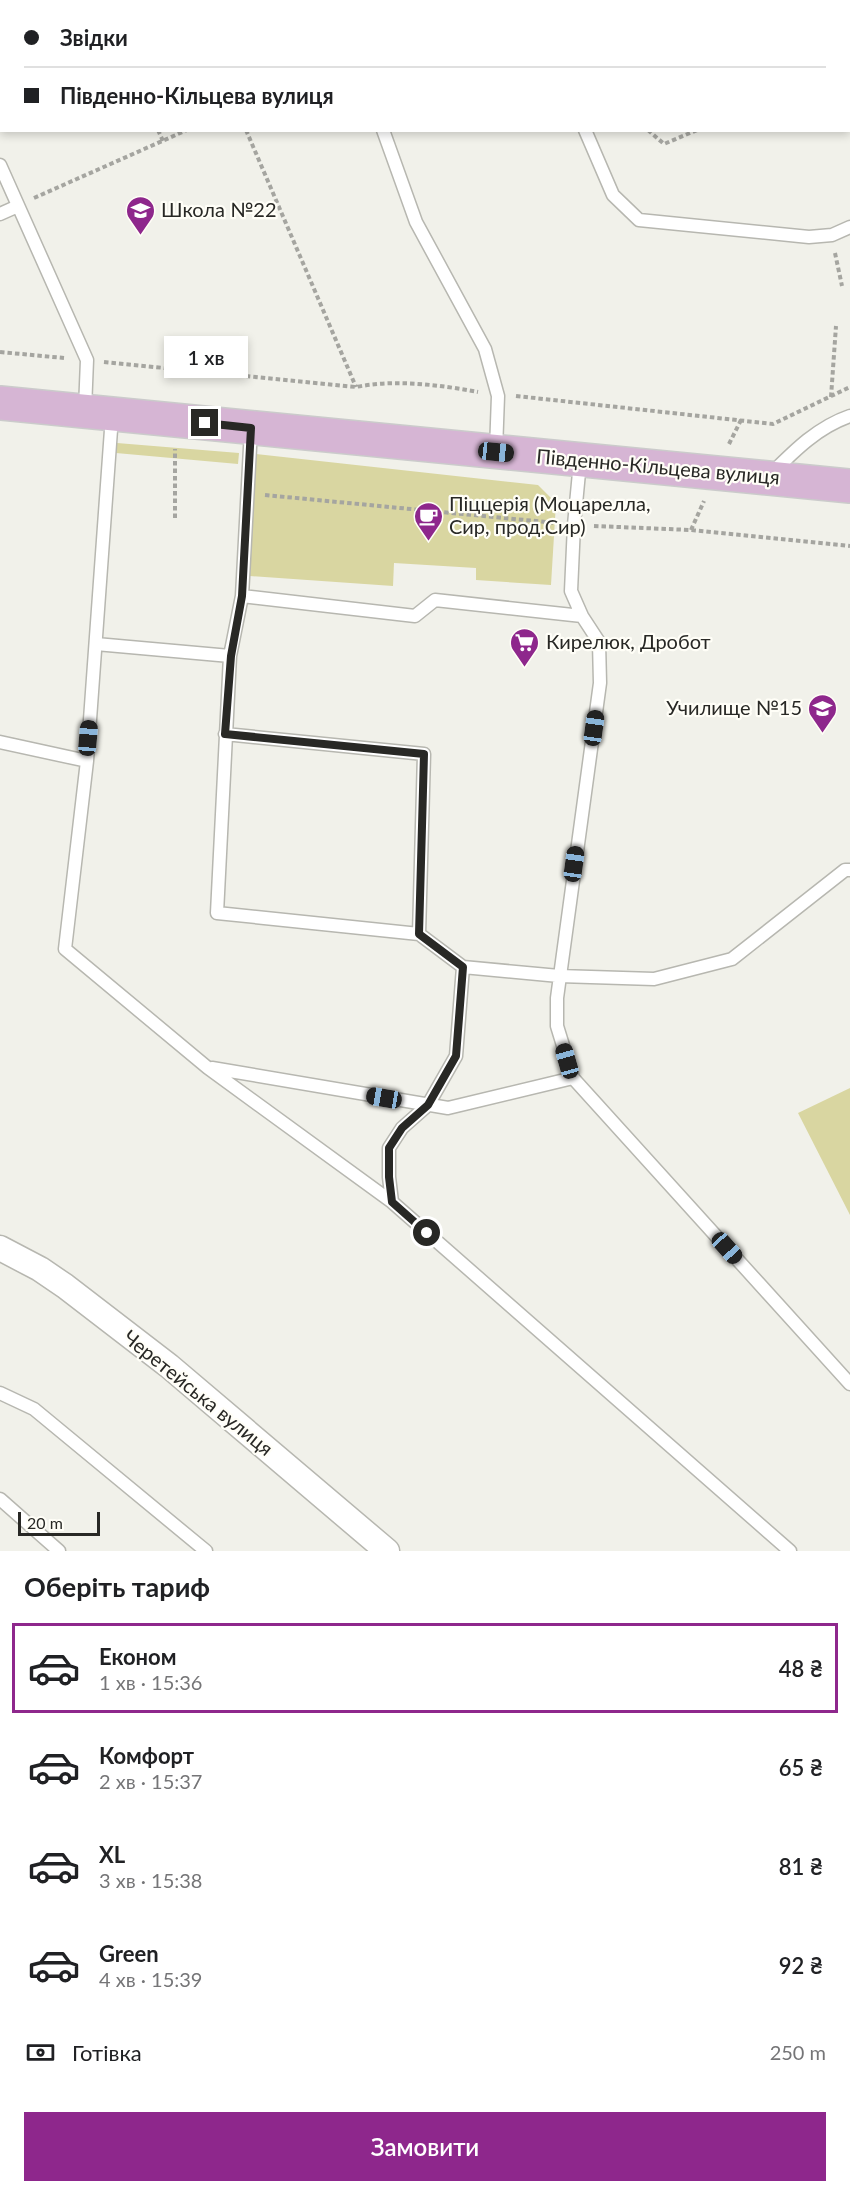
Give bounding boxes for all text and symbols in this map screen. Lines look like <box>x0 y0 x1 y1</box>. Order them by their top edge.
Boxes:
text: Звідки <box>60 24 128 51</box>
text: Південно-Кільцева вулиця <box>60 82 334 109</box>
school or university icon: Школа №22 <box>124 194 156 236</box>
place label: Школа №22 <box>161 197 276 221</box>
callout: 1 хв <box>163 336 247 378</box>
text: 1 хв <box>188 345 224 369</box>
route end <box>191 409 218 436</box>
car <box>477 441 515 463</box>
street label: Південно-Кільцева вулиця <box>535 443 781 489</box>
place label: Піццерія (Моцарелла, Сир, прод.Сир) <box>449 491 651 538</box>
cafe icon: Піццерія (Моцарелла, Сир, прод.Сир) <box>412 500 444 542</box>
supermarket icon: Кирелюк, Дробот <box>509 626 541 668</box>
place label: Кирелюк, Дробот <box>546 629 711 653</box>
school or university icon: Училище №15 <box>807 692 839 734</box>
place label: Училище №15 <box>666 695 802 719</box>
car <box>583 709 605 747</box>
car <box>77 719 99 757</box>
car <box>563 845 585 883</box>
car <box>553 1041 581 1081</box>
car <box>365 1086 403 1110</box>
route start <box>413 1219 440 1246</box>
car <box>708 1229 746 1267</box>
street label: Черетейська вулиця <box>119 1324 278 1460</box>
scale bar <box>18 1509 100 1536</box>
text: 20 m <box>27 1513 63 1532</box>
text: Оберіть тариф <box>24 1570 210 1603</box>
icon: car <box>27 1641 81 1695</box>
text: Економ <box>99 1643 177 1670</box>
text: 48 ₴ <box>779 1655 823 1682</box>
text: 1 хв · 15:36 <box>99 1670 202 1694</box>
icon: car <box>27 1740 81 1794</box>
text: Комфорт <box>99 1742 194 1769</box>
text: 65 ₴ <box>779 1754 823 1781</box>
text: 2 хв · 15:37 <box>99 1769 202 1793</box>
icon: car <box>27 1839 81 1893</box>
text: XL <box>99 1841 125 1868</box>
text: 81 ₴ <box>779 1853 823 1880</box>
text: 3 хв · 15:38 <box>99 1868 202 1892</box>
icon: car <box>27 1938 81 1992</box>
text: Green <box>99 1940 159 1967</box>
text: 92 ₴ <box>779 1952 823 1979</box>
text: 4 хв · 15:39 <box>99 1967 202 1991</box>
icon: cash <box>24 2036 57 2069</box>
text: Готівка <box>72 2039 142 2066</box>
text: 250 m <box>770 2040 826 2064</box>
button: Замовити <box>24 2112 826 2181</box>

